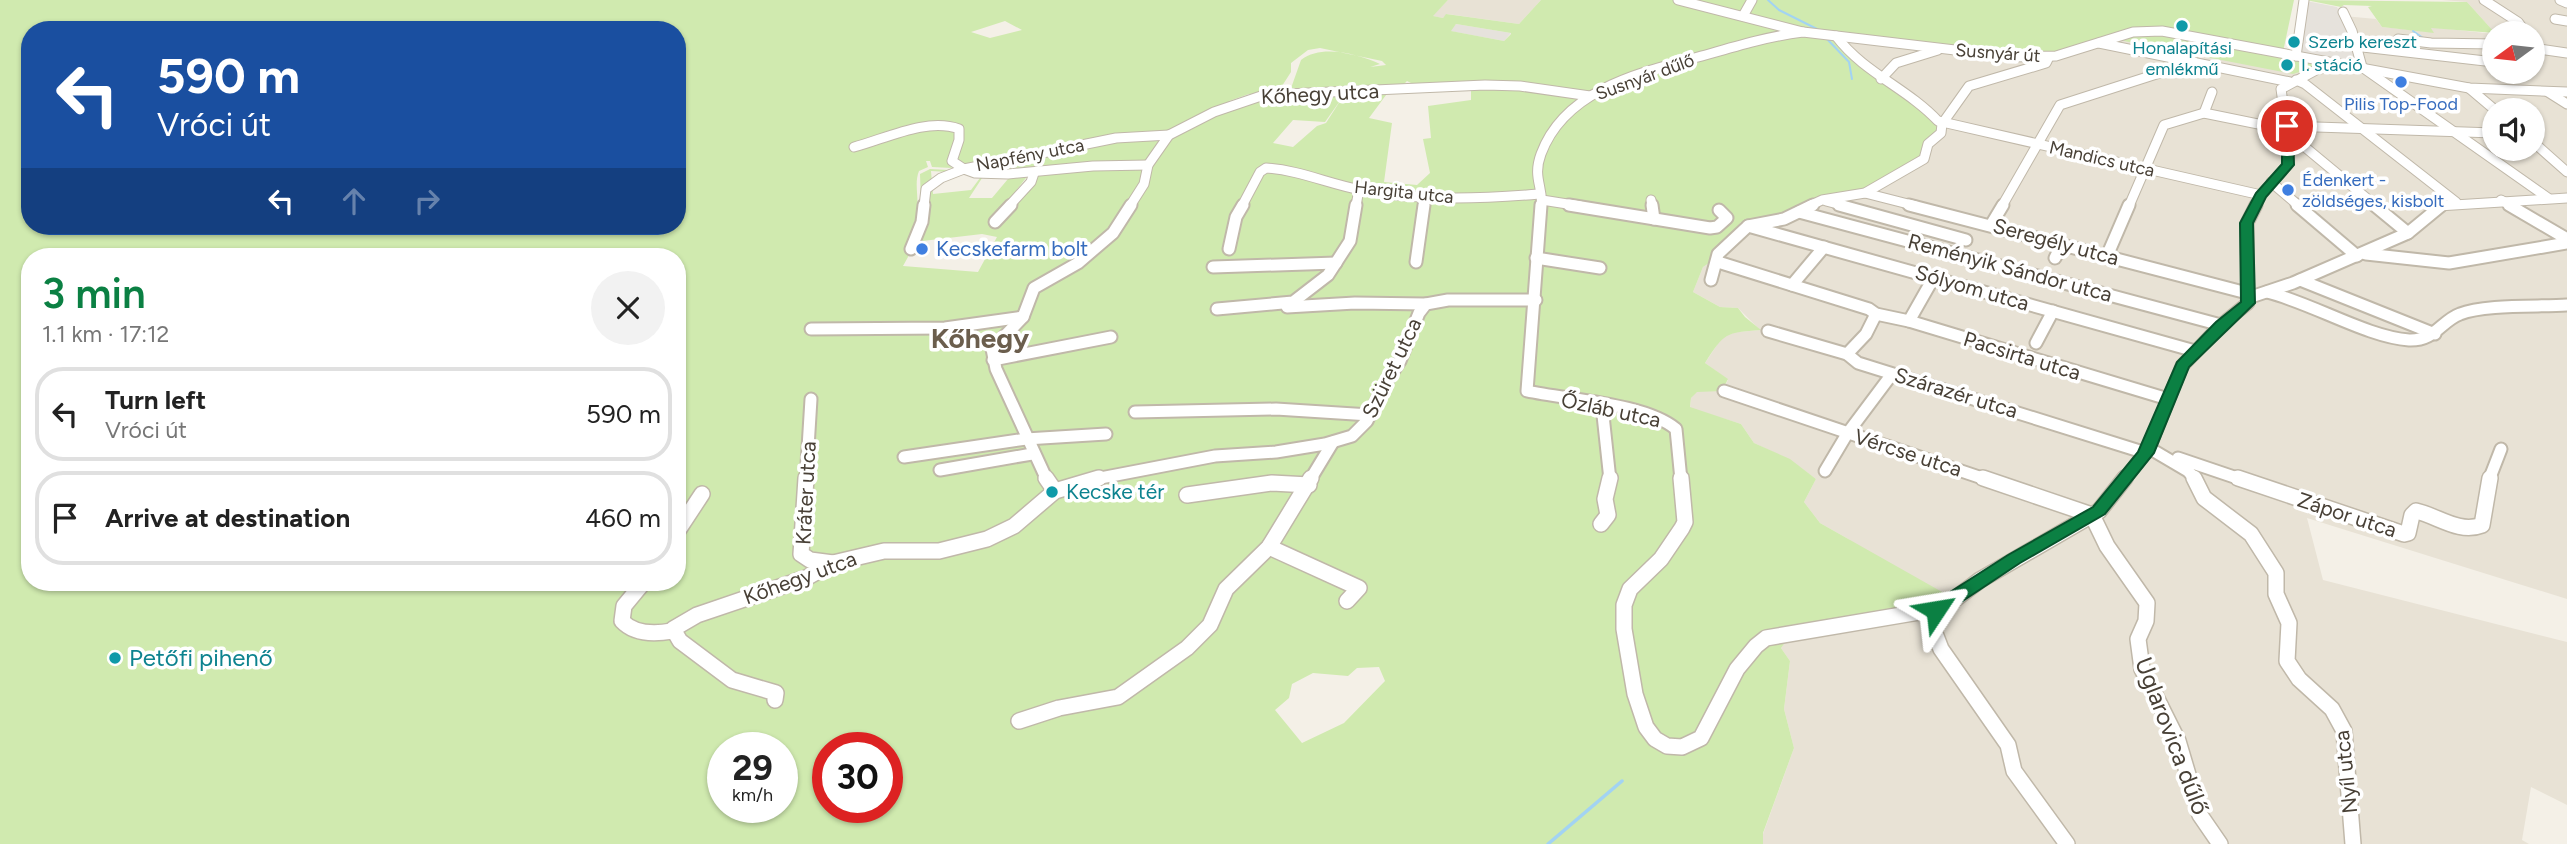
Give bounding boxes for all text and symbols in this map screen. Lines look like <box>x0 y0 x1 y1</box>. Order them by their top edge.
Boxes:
marker: Honalapítási emlékmű <box>2174 18 2190 34</box>
north arrow <box>2482 21 2544 84</box>
map controls <box>2482 21 2545 161</box>
place label: Szerb kereszt <box>2308 31 2417 53</box>
marker: Szerb kereszt <box>2286 34 2302 50</box>
place label: Honalapítási emlékmű <box>2132 37 2232 80</box>
street label: Susnyár út <box>1955 39 2041 67</box>
text: 590 m <box>157 46 300 105</box>
icon: left <box>42 49 133 140</box>
street label: Susnyár dűlő <box>1593 49 1697 105</box>
place label: I. stáció <box>2301 54 2363 76</box>
marker: I. stáció <box>2279 57 2295 73</box>
marker: Pilis Top-Food <box>2393 74 2409 90</box>
street label: Kőhegy utca <box>1260 78 1380 109</box>
place label: Pilis Top-Food <box>2344 93 2458 115</box>
pin <box>2257 96 2317 156</box>
button: sound <box>2482 98 2545 161</box>
text: Vróci út <box>157 106 271 144</box>
icon: arrive <box>2268 107 2306 145</box>
street label: Napfény utca <box>974 134 1086 176</box>
street label: Mandics utca <box>2047 136 2157 182</box>
place label: Édenkert - zöldséges, kisbolt <box>2302 169 2445 212</box>
street label: Hargita utca <box>1353 176 1455 208</box>
icon: left <box>262 182 300 220</box>
icon: ahead <box>335 182 373 220</box>
icon: right <box>408 182 446 220</box>
marker: Édenkert - zöldséges, kisbolt <box>2280 182 2296 198</box>
street label: Seregély utca <box>1990 213 2122 270</box>
street label: Reményik Sándor utca <box>1905 228 2115 307</box>
place label: Kecskefarm bolt <box>936 236 1088 261</box>
marker: Kecskefarm bolt <box>914 241 930 257</box>
street label: Sólyom utca <box>1912 259 2032 316</box>
text: 3 min <box>42 268 146 319</box>
button: close <box>591 271 665 345</box>
street label: Szüret utca <box>1357 314 1427 422</box>
text: 1.1 km · 17:12 <box>42 320 169 348</box>
district label: Kőhegy <box>931 321 1030 355</box>
street label: Pacsirta utca <box>1961 326 2084 385</box>
street label: Szárazér utca <box>1892 362 2021 423</box>
text: Turn left <box>105 384 206 416</box>
street label: Őzláb utca <box>1559 387 1663 432</box>
icon: left <box>46 395 84 433</box>
text: 590 m <box>586 398 661 430</box>
text: Vróci út <box>105 416 187 444</box>
street label: Vércse utca <box>1851 423 1965 482</box>
street label: Kráter utca <box>790 440 821 545</box>
place label: Kecske tér <box>1066 479 1164 504</box>
marker: Kecske tér <box>1044 484 1060 500</box>
street label: Zápor utca <box>2294 487 2400 542</box>
icon: arrive <box>46 499 84 537</box>
text: Arrive at destination <box>105 502 350 534</box>
text: 460 m <box>585 502 661 534</box>
street label: Kőhegy utca <box>740 546 860 609</box>
position arrow <box>1899 573 1973 647</box>
place label: Petőfi pihenő <box>129 643 273 672</box>
marker: Petőfi pihenő <box>107 650 123 666</box>
street label: Uglarovica dűlő <box>2129 653 2216 819</box>
street label: Nyíl utca <box>2329 729 2362 815</box>
speed limit sign: 30 <box>812 732 903 823</box>
text: 29 <box>732 747 773 789</box>
text: km/h <box>732 784 773 806</box>

